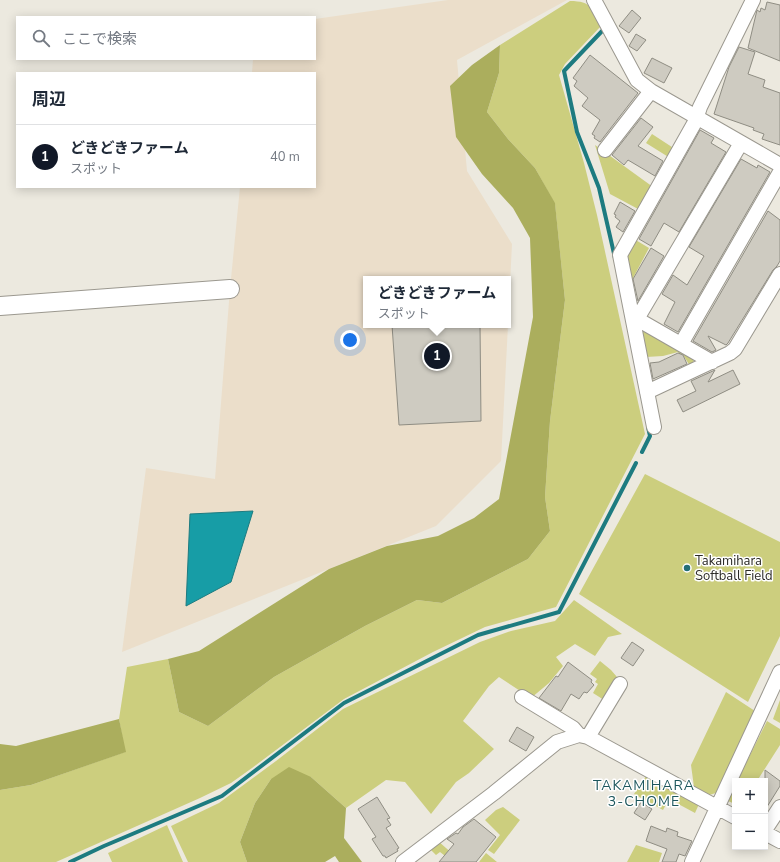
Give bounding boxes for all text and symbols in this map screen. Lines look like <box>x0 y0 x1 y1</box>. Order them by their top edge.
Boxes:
search box <box>16 16 316 60</box>
icon: search <box>30 27 52 49</box>
text: ここで検索 <box>62 29 137 49</box>
text: 周辺 <box>32 88 66 111</box>
text: どきどきファーム <box>70 138 189 158</box>
text: 1 <box>41 148 49 166</box>
text: 40 m <box>270 148 300 166</box>
text: スポット <box>70 160 122 178</box>
popup <box>363 276 511 328</box>
text: どきどきファーム <box>378 283 496 303</box>
text: スポット <box>378 305 430 323</box>
your location <box>340 330 360 350</box>
pin: 1 <box>424 341 450 371</box>
place label: Takamihara Softball Field <box>695 552 773 585</box>
marker: Takamihara Softball Field <box>682 563 692 573</box>
district label: TAKAMIHARA 3-CHOME <box>593 776 695 811</box>
map controls <box>732 778 768 850</box>
button: + <box>732 778 768 814</box>
button: − <box>732 814 768 850</box>

